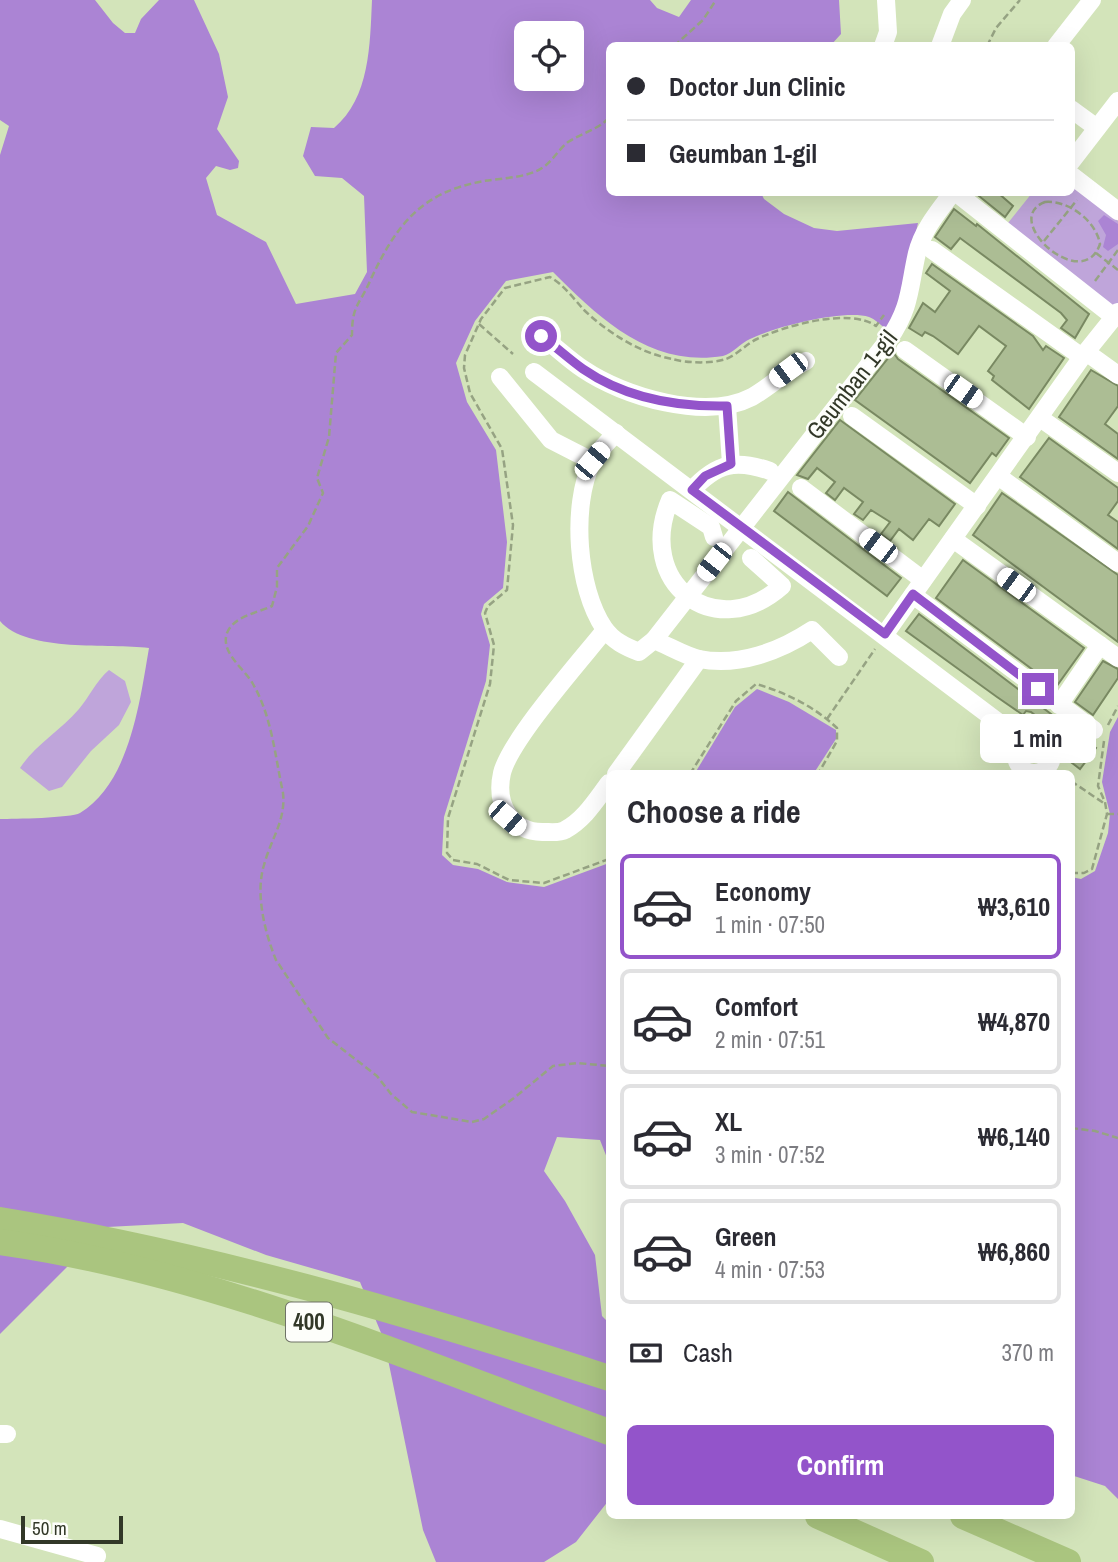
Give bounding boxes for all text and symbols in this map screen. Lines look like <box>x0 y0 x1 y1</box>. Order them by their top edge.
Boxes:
map controls <box>514 21 584 91</box>
button: locate <box>514 21 584 91</box>
text: Doctor Jun Clinic <box>669 69 846 104</box>
text: Geumban 1-gil <box>669 136 817 171</box>
route start <box>525 320 557 352</box>
street label: Geumban 1-gil <box>799 323 904 446</box>
car <box>765 349 812 391</box>
car <box>940 370 987 412</box>
car <box>571 438 614 484</box>
car <box>855 525 902 567</box>
car <box>693 539 736 585</box>
car <box>993 564 1040 606</box>
route end <box>1022 673 1054 705</box>
callout: 1 min <box>980 714 1096 762</box>
text: 1 min <box>1013 723 1063 754</box>
text: Choose a ride <box>627 790 801 833</box>
car <box>485 796 530 840</box>
text: Economy <box>715 874 811 909</box>
icon: car <box>631 875 694 938</box>
text: ₩3,610 <box>978 889 1050 924</box>
text: 1 min · 07:50 <box>715 909 825 940</box>
text: Comfort <box>715 989 798 1024</box>
icon: car <box>631 990 694 1053</box>
text: ₩4,870 <box>978 1004 1050 1039</box>
text: 2 min · 07:51 <box>715 1024 825 1055</box>
text: XL <box>715 1104 742 1139</box>
icon: car <box>631 1105 694 1168</box>
text: ₩6,140 <box>978 1119 1050 1154</box>
text: 3 min · 07:52 <box>715 1139 825 1170</box>
text: Green <box>715 1219 777 1254</box>
icon: car <box>631 1220 694 1283</box>
text: ₩6,860 <box>978 1234 1050 1269</box>
text: 4 min · 07:53 <box>715 1254 825 1285</box>
road number: 400 <box>286 1302 332 1342</box>
icon: cash <box>627 1334 665 1372</box>
text: Cash <box>683 1335 733 1370</box>
text: 370 m <box>1002 1337 1054 1368</box>
button: Confirm <box>627 1425 1054 1505</box>
scale bar <box>21 1513 122 1545</box>
text: 50 m <box>32 1515 67 1541</box>

